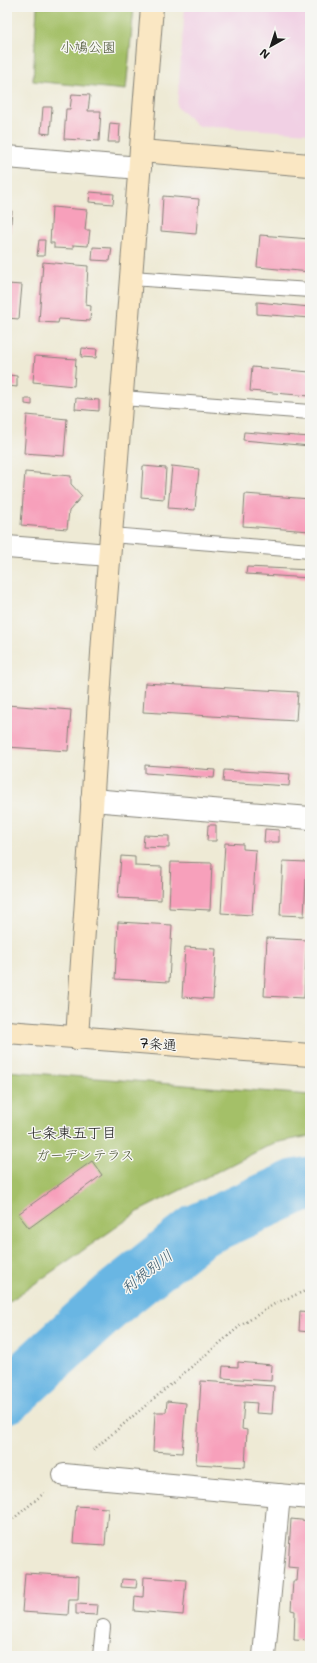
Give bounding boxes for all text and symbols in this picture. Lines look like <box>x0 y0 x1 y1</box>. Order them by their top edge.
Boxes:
north arrow <box>251 26 291 66</box>
park label: 小鳩公園 <box>60 38 116 56</box>
text: N <box>257 45 273 62</box>
street label: 7条通 <box>139 1034 177 1054</box>
district label: 七条東五丁目 <box>27 1123 117 1143</box>
park label: ガーデンテラス <box>36 1146 134 1164</box>
water label: 利根別川 <box>117 1246 177 1298</box>

